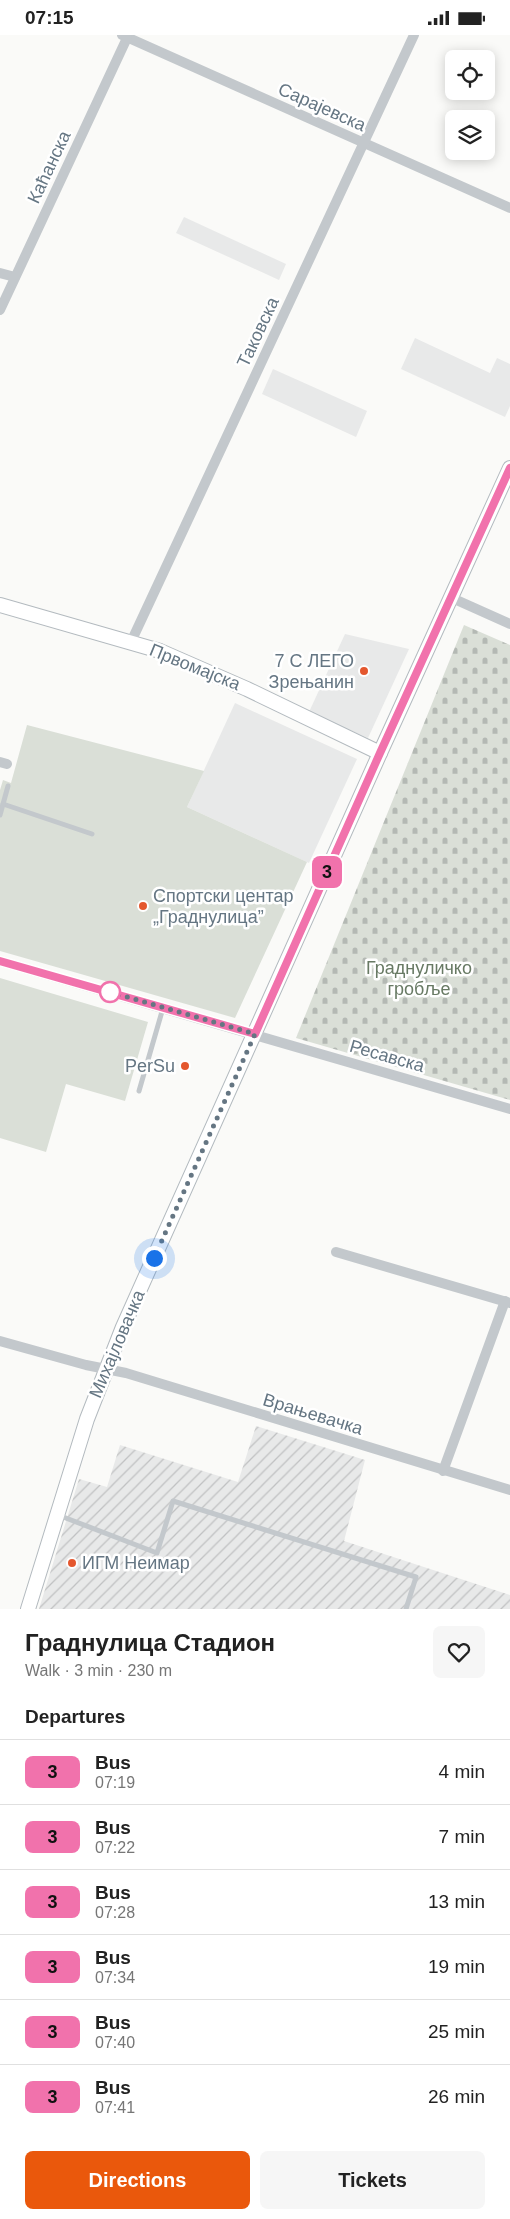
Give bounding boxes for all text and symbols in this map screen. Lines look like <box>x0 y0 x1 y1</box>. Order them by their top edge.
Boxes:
text: 07:15 <box>25 7 74 28</box>
map controls <box>445 50 495 160</box>
button: locate <box>445 50 495 100</box>
street label: Сарајевска <box>275 79 370 136</box>
button: layers <box>445 110 495 160</box>
street label: Каћанска <box>24 127 75 206</box>
street label: Таковска <box>233 293 283 370</box>
street label: Првомајска <box>147 640 244 695</box>
place label: 7 С ЛЕГО Зрењанин <box>269 651 354 692</box>
marker: 7 С ЛЕГО Зрењанин <box>358 665 370 677</box>
line badge: 3 <box>311 856 343 888</box>
text: 3 <box>322 862 332 882</box>
place label: Спортски центар „Граднулица” <box>153 886 293 927</box>
marker: Спортски центар „Граднулица” <box>137 900 149 912</box>
park label: Граднуличко гробље <box>366 958 472 999</box>
unlabelled marker <box>99 981 121 1003</box>
street label: Ресавска <box>347 1036 428 1076</box>
place label: PerSu <box>125 1056 175 1076</box>
marker: PerSu <box>179 1060 191 1072</box>
your location <box>142 1246 167 1271</box>
street label: Михајловачка <box>85 1286 149 1401</box>
street label: Врањевачка <box>261 1389 366 1439</box>
place label: ИГМ Неимар <box>82 1553 190 1573</box>
marker: ИГМ Неимар <box>66 1557 78 1569</box>
button: heart <box>433 1626 485 1678</box>
text: Граднулица Стадион <box>25 1629 275 1656</box>
text: Walk · 3 min · 230 m <box>25 1662 172 1679</box>
text: Departures <box>25 1706 125 1727</box>
text: Bus <box>95 1752 131 1773</box>
text: 4 min <box>439 1761 485 1782</box>
text: 3 <box>47 1762 58 1782</box>
text: 07:19 <box>95 1774 135 1791</box>
text: Bus <box>95 1817 131 1838</box>
text: 7 min <box>439 1826 485 1847</box>
text: 3 <box>47 1827 58 1847</box>
text: 07:22 <box>95 1839 135 1856</box>
text: Bus <box>95 1882 131 1903</box>
text: 13 min <box>428 1891 485 1912</box>
text: 3 <box>47 1892 58 1912</box>
text: 07:28 <box>95 1904 135 1921</box>
text: Bus <box>95 1947 131 1968</box>
text: 19 min <box>428 1956 485 1977</box>
text: 3 <box>47 1957 58 1977</box>
text: 07:34 <box>95 1969 135 1986</box>
text: Bus <box>95 2012 131 2033</box>
text: 25 min <box>428 2021 485 2042</box>
text: 3 <box>47 2022 58 2042</box>
text: 07:40 <box>95 2034 135 2051</box>
text: Bus <box>95 2077 131 2098</box>
text: 26 min <box>428 2086 485 2107</box>
text: 3 <box>47 2087 58 2107</box>
text: 07:41 <box>95 2099 135 2116</box>
button: Directions <box>25 2151 250 2209</box>
button: Tickets <box>260 2151 485 2209</box>

